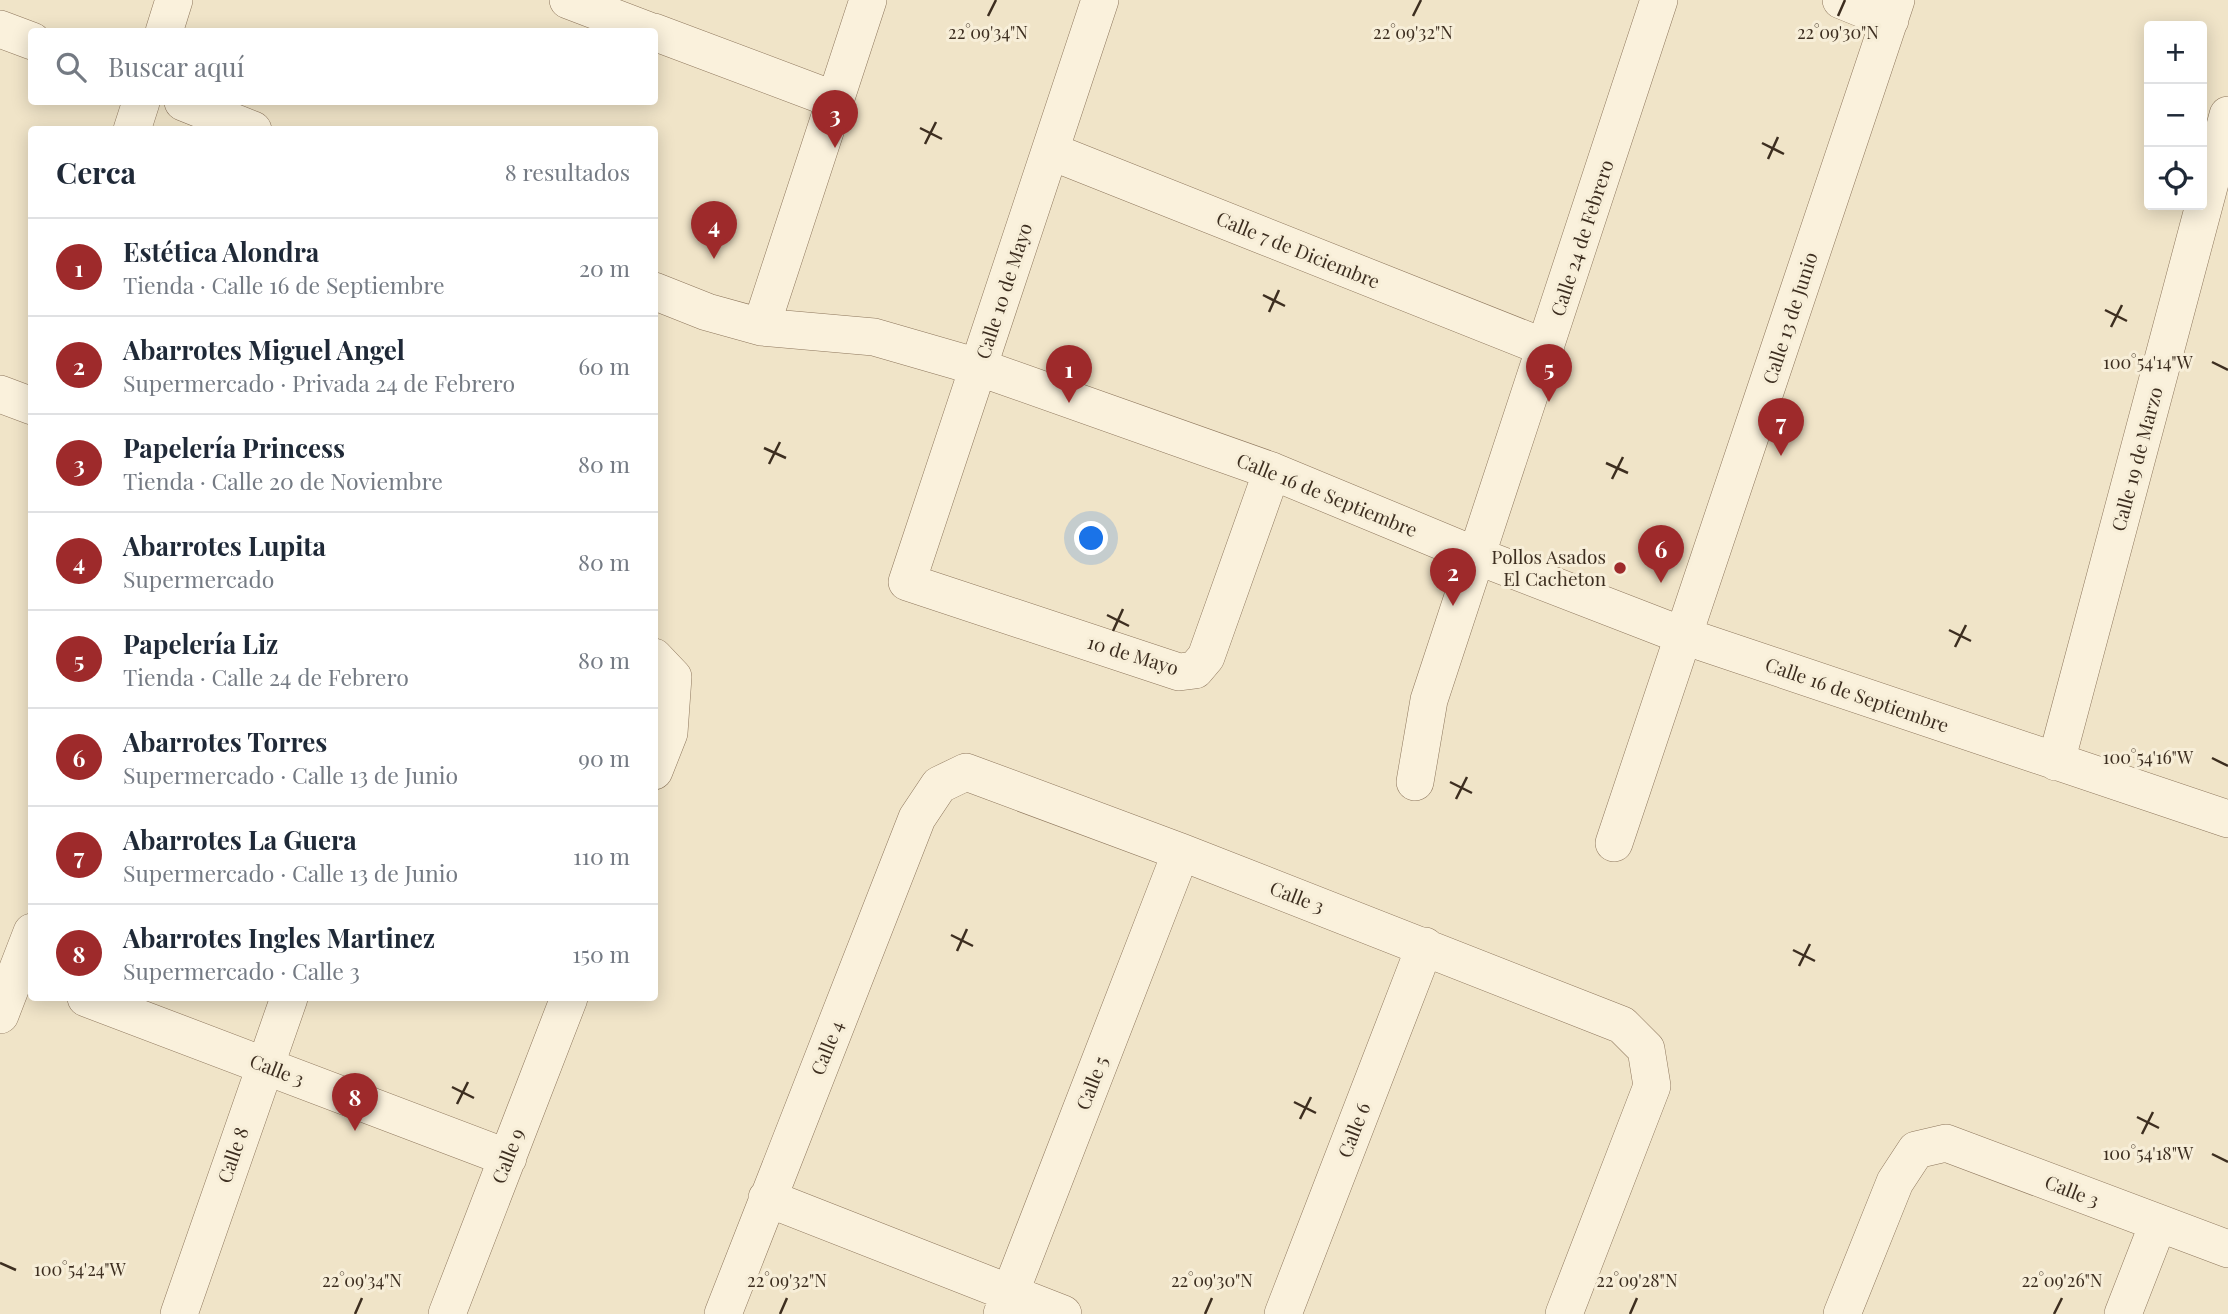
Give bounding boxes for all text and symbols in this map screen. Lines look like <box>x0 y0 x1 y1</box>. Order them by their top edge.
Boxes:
text: 22°09'34"N <box>948 20 1028 44</box>
text: 22°09'32"N <box>1373 20 1453 44</box>
text: 22°09'30"N <box>1797 20 1879 44</box>
map controls <box>2144 21 2207 210</box>
button: + <box>2144 21 2207 84</box>
search box <box>28 28 658 105</box>
icon: search <box>52 48 90 86</box>
text: Buscar aquí <box>108 49 244 84</box>
button: − <box>2144 84 2207 147</box>
pin: 3 <box>812 90 858 148</box>
button: locate <box>2144 147 2207 210</box>
text: Cerca <box>56 152 136 192</box>
text: 8 resultados <box>505 156 630 187</box>
street label: Calle 24 de Febrero <box>1543 156 1619 319</box>
pin: 4 <box>691 201 737 259</box>
street label: Calle 7 de Diciembre <box>1213 204 1384 294</box>
street label: Calle 10 de Mayo <box>969 219 1037 362</box>
text: Estética Alondra <box>123 234 319 269</box>
street label: Calle 13 de Junio <box>1755 248 1823 387</box>
text: 1 <box>75 252 83 283</box>
text: 20 m <box>579 252 630 283</box>
text: Tienda · Calle 16 de Septiembre <box>123 269 445 300</box>
text: Abarrotes Miguel Angel <box>123 332 405 367</box>
pin: 5 <box>1526 344 1572 402</box>
pin: 1 <box>1046 345 1092 403</box>
text: 2 <box>73 350 85 381</box>
text: 60 m <box>578 350 630 381</box>
text: 100°54'14"W <box>2103 350 2194 374</box>
text: Supermercado · Privada 24 de Febrero <box>123 367 515 398</box>
street label: Calle 19 de Marzo <box>2104 384 2168 534</box>
pin: 7 <box>1758 398 1804 456</box>
text: Papelería Princess <box>123 430 345 465</box>
street label: Calle 16 de Septiembre <box>1233 446 1422 542</box>
text: 3 <box>73 448 85 479</box>
text: 80 m <box>578 448 630 479</box>
text: Tienda · Calle 20 de Noviembre <box>123 465 443 496</box>
your location <box>1074 521 1108 555</box>
pin: 6 <box>1638 525 1684 583</box>
text: Abarrotes Lupita <box>123 528 326 563</box>
place label: Pollos Asados El Cacheton <box>1491 543 1607 591</box>
text: 4 <box>73 546 85 577</box>
text: 80 m <box>578 546 630 577</box>
pin: 2 <box>1430 548 1476 606</box>
marker: Pollos Asados El Cacheton <box>1612 560 1628 576</box>
text: Supermercado <box>123 563 274 594</box>
text: Papelería Liz <box>123 626 278 661</box>
street label: 10 de Mayo <box>1084 628 1182 680</box>
text: 5 <box>74 644 84 675</box>
text: 80 m <box>578 644 630 675</box>
street label: Calle 16 de Septiembre <box>1762 650 1953 738</box>
text: Tienda · Calle 24 de Febrero <box>123 661 409 692</box>
text: Abarrotes Torres <box>123 724 327 759</box>
text: 6 <box>73 742 85 773</box>
text: 90 m <box>578 742 630 773</box>
text: 100°54'16"W <box>2103 745 2194 769</box>
text: Supermercado · Calle 13 de Junio <box>123 759 458 790</box>
text: Abarrotes La Guera <box>123 822 357 857</box>
text: 7 <box>74 840 84 871</box>
text: 110 m <box>573 840 630 871</box>
text: Supermercado · Calle 13 de Junio <box>123 857 458 888</box>
street label: Calle 3 <box>1266 874 1328 918</box>
text: Abarrotes Ingles Martinez <box>123 920 435 955</box>
text: 8 <box>73 938 85 969</box>
text: 150 m <box>572 938 630 969</box>
text: Supermercado · Calle 3 <box>123 955 360 986</box>
street label: Calle 4 <box>803 1017 849 1079</box>
street label: Calle 3 <box>246 1047 308 1091</box>
street label: Calle 5 <box>1069 1052 1113 1113</box>
pin: 8 <box>332 1073 378 1131</box>
street label: Calle 6 <box>1331 1098 1376 1161</box>
street label: Calle 8 <box>210 1123 254 1186</box>
street label: Calle 9 <box>485 1124 529 1187</box>
text: 100°54'18"W <box>2103 1141 2194 1165</box>
street label: Calle 3 <box>2041 1168 2103 1212</box>
text: 100°54'24"W <box>34 1257 127 1281</box>
text: 22°09'34"N <box>322 1268 402 1292</box>
text: 22°09'32"N <box>747 1268 827 1292</box>
text: 22°09'30"N <box>1171 1268 1253 1292</box>
text: 22°09'28"N <box>1596 1268 1678 1292</box>
text: 22°09'26"N <box>2021 1268 2103 1292</box>

